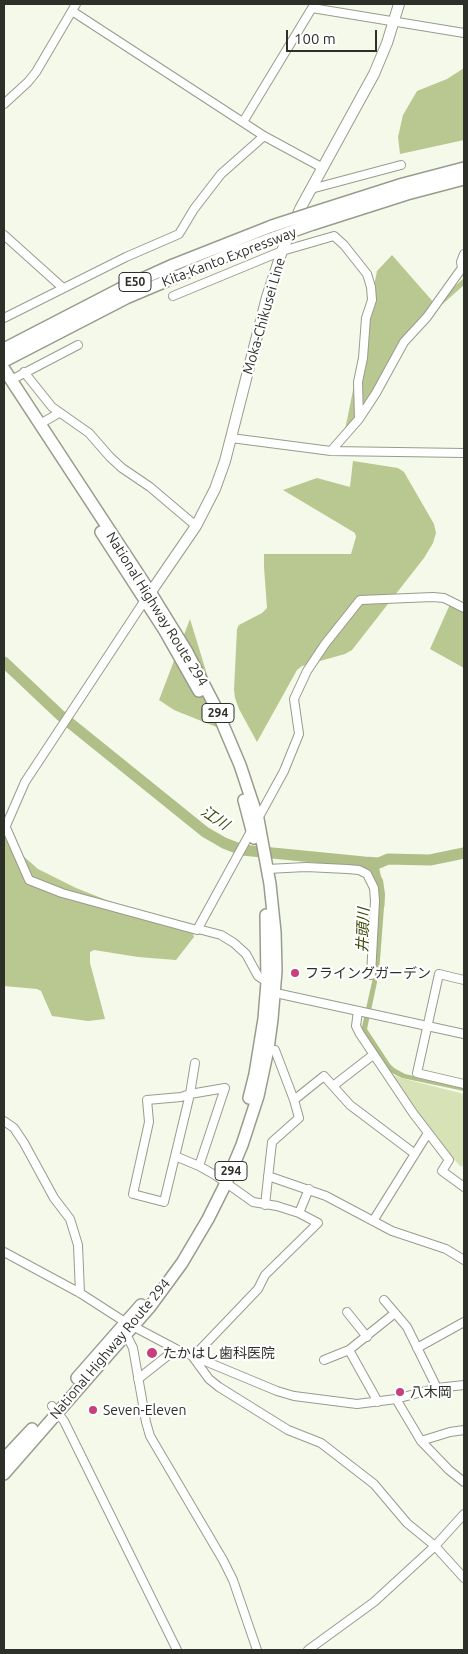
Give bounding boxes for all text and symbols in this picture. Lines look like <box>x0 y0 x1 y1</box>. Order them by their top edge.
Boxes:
scale bar <box>288 20 379 52</box>
text: 100 m <box>294 30 336 47</box>
street label: Kita-Kanto Expressway <box>159 224 299 290</box>
street label: Moka-Chikusei Line <box>239 256 289 376</box>
road number: E50 <box>119 272 151 292</box>
street label: National Highway Route 294 <box>103 529 211 689</box>
road number: 294 <box>202 704 234 722</box>
water label: 江川 <box>198 802 232 834</box>
water label: 井頭川 <box>353 907 373 953</box>
place label: フライングガーデン <box>305 965 431 981</box>
marker: フライングガーデン <box>289 967 301 979</box>
road number: 294 <box>215 1162 247 1180</box>
street label: National Highway Route 294 <box>46 1275 174 1423</box>
place label: たかはし歯科医院 <box>163 1345 275 1361</box>
marker: たかはし歯科医院 <box>145 1346 159 1360</box>
place label: 八木岡 <box>410 1384 452 1400</box>
marker: 八木岡 <box>394 1386 406 1398</box>
place label: Seven-Eleven <box>103 1402 186 1418</box>
marker: Seven-Eleven <box>87 1404 99 1416</box>

